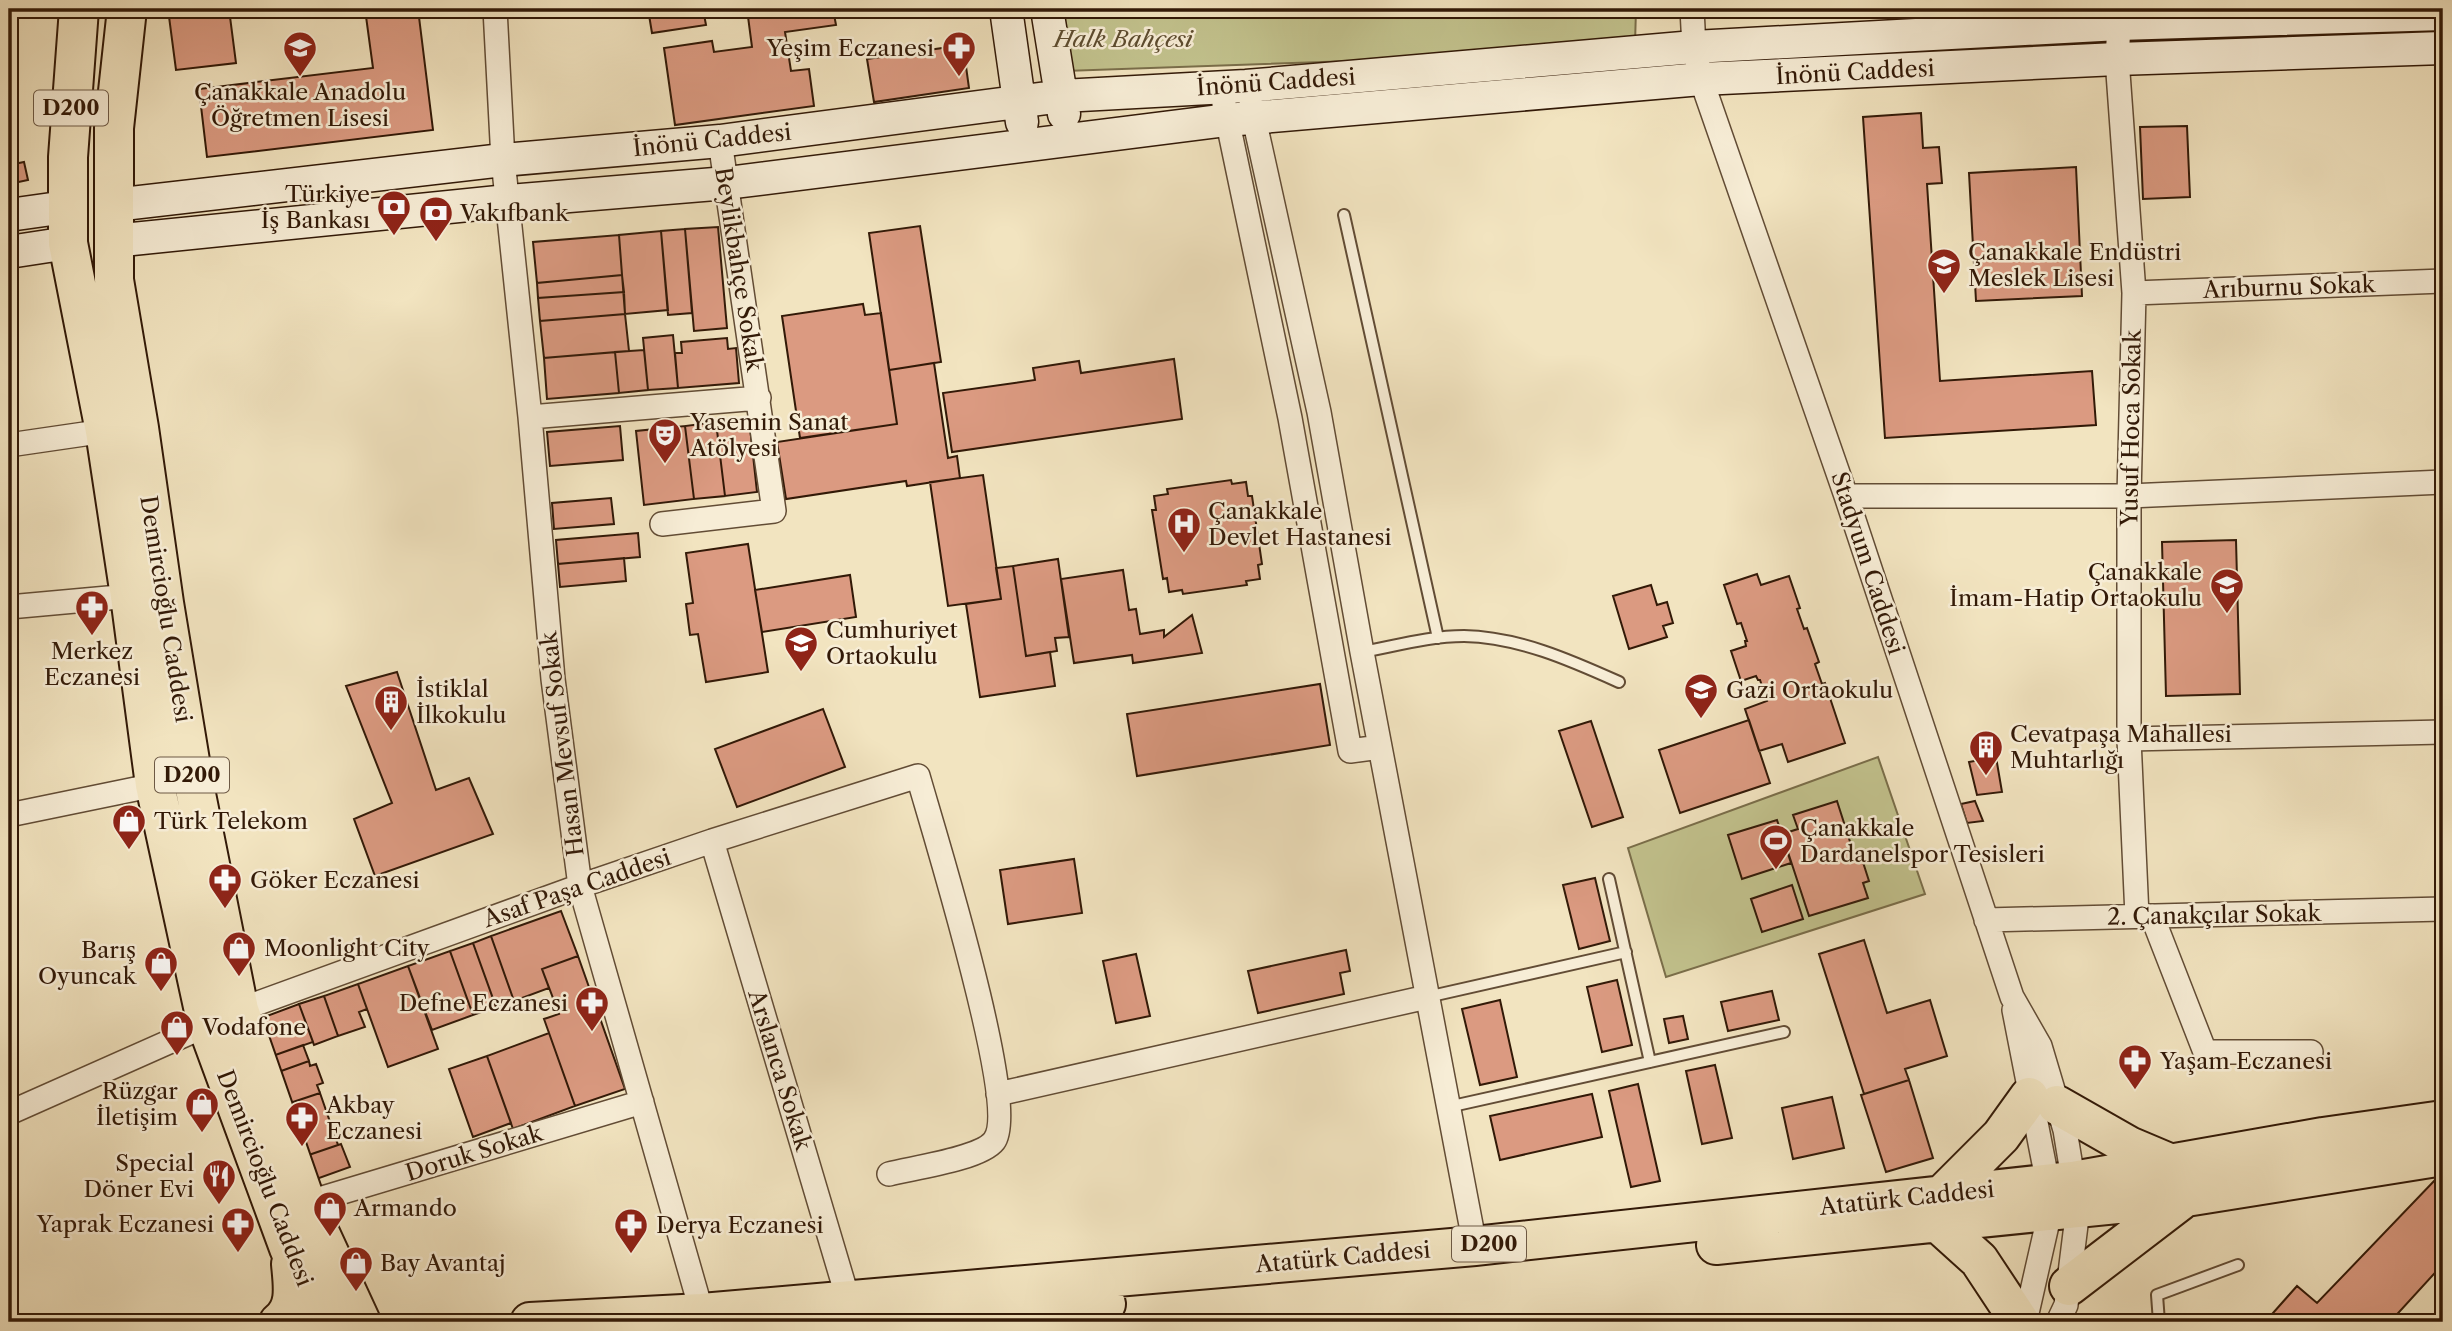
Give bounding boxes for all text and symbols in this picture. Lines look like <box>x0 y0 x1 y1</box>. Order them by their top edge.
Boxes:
park label: Halk Bahçesi <box>1051 25 1194 53</box>
school or university icon: Çanakkale Anadolu Öğretmen Lisesi <box>281 29 319 78</box>
pharmacy icon: Yeşim Eczanesi <box>940 29 978 78</box>
place label: Yeşim Eczanesi <box>766 34 934 62</box>
street label: İnönü Caddesi <box>1775 54 1935 90</box>
street label: İnönü Caddesi <box>1196 62 1356 102</box>
place label: Çanakkale Anadolu Öğretmen Lisesi <box>194 78 406 132</box>
road number: D200 <box>34 90 108 126</box>
street label: İnönü Caddesi <box>631 118 793 162</box>
street label: Beylikbahçe Sokak <box>709 165 769 375</box>
place label: Türkiye İş Bankası <box>261 180 370 234</box>
bank icon: Türkiye İş Bankası <box>375 188 413 237</box>
bank icon: Vakıfbank <box>417 194 455 243</box>
place label: Vakıfbank <box>459 199 570 227</box>
place label: Çanakkale Endüstri Meslek Lisesi <box>1968 238 2181 292</box>
school or university icon: Çanakkale Endüstri Meslek Lisesi <box>1925 246 1963 295</box>
street label: Arıburnu Sokak <box>2201 270 2377 304</box>
street label: Yusuf Hoca Sokak <box>2115 328 2147 528</box>
place label: Yasemin Sanat Atölyesi <box>689 408 849 462</box>
theatre icon: Yasemin Sanat Atölyesi <box>646 416 684 465</box>
street label: Stadyum Caddesi <box>1825 468 1911 658</box>
street label: Demircioğlu Caddesi <box>134 494 198 724</box>
place label: Çanakkale Devlet Hastanesi <box>1208 497 1391 551</box>
hospital icon: Çanakkale Devlet Hastanesi <box>1165 505 1203 554</box>
place label: Çanakkale İmam-Hatip Ortaokulu <box>1949 558 2202 612</box>
school or university icon: Çanakkale İmam-Hatip Ortaokulu <box>2208 566 2246 615</box>
pharmacy icon: Merkez Eczanesi <box>73 588 111 637</box>
place label: Cumhuriyet Ortaokulu <box>826 616 958 670</box>
school or university icon: Cumhuriyet Ortaokulu <box>782 624 820 673</box>
street label: Hasan Mevsuf Sokak <box>534 628 590 858</box>
place label: Merkez Eczanesi <box>44 637 140 691</box>
school or university icon: Gazi Ortaokulu <box>1682 671 1720 720</box>
place label: İstiklal İlkokulu <box>416 675 506 729</box>
place label: Gazi Ortaokulu <box>1726 676 1893 704</box>
building icon: İstiklal İlkokulu <box>372 683 410 732</box>
place label: Cevatpaşa Mahallesi Muhtarlığı <box>2010 720 2232 774</box>
building icon: Cevatpaşa Mahallesi Muhtarlığı <box>1967 728 2005 777</box>
road number: D200 <box>155 758 229 792</box>
shop icon: Türk Telekom <box>110 802 148 851</box>
place label: Türk Telekom <box>154 807 308 835</box>
place label: Çanakkale Dardanelspor Tesisleri <box>1800 814 2045 868</box>
sports icon: Çanakkale Dardanelspor Tesisleri <box>1757 822 1795 871</box>
street label: Asaf Paşa Caddesi <box>479 843 674 934</box>
pharmacy icon: Göker Eczanesi <box>206 861 244 910</box>
place label: Göker Eczanesi <box>250 866 420 894</box>
street label: 2. Çanakçılar Sokak <box>2107 899 2323 931</box>
shop icon: Moonlight City <box>220 929 258 978</box>
place label: Moonlight City <box>264 934 430 962</box>
place label: Barış Oyuncak <box>38 936 138 990</box>
shop icon: Barış Oyuncak <box>142 944 180 993</box>
pharmacy icon: Defne Eczanesi <box>573 984 611 1033</box>
street label: Arslanca Sokak <box>742 985 818 1155</box>
place label: Defne Eczanesi <box>399 989 568 1017</box>
shop icon: Vodafone <box>158 1008 196 1057</box>
place label: Vodafone <box>201 1013 306 1041</box>
pharmacy icon: Yaşam Eczanesi <box>2116 1042 2154 1091</box>
place label: Yaşam Eczanesi <box>2159 1047 2332 1075</box>
street label: Demircioğlu Caddesi <box>211 1066 319 1290</box>
place label: Rüzgar İletişim <box>96 1077 178 1131</box>
shop icon: Rüzgar İletişim <box>183 1085 221 1134</box>
place label: Akbay Eczanesi <box>325 1091 422 1145</box>
pharmacy icon: Akbay Eczanesi <box>283 1099 321 1148</box>
street label: Doruk Sokak <box>402 1118 547 1187</box>
place label: Special Döner Evi <box>83 1149 194 1203</box>
restaurant icon: Special Döner Evi <box>200 1157 238 1206</box>
street label: Atatürk Caddesi <box>1817 1175 1996 1221</box>
shop icon: Armando <box>311 1189 349 1238</box>
place label: Armando <box>353 1194 457 1222</box>
pharmacy icon: Yaprak Eczanesi <box>219 1205 257 1254</box>
pharmacy icon: Derya Eczanesi <box>612 1206 650 1255</box>
place label: Yaprak Eczanesi <box>36 1210 214 1238</box>
place label: Derya Eczanesi <box>656 1211 824 1239</box>
road number: D200 <box>1452 1226 1526 1262</box>
street label: Atatürk Caddesi <box>1253 1235 1432 1279</box>
shop icon: Bay Avantaj <box>337 1244 375 1293</box>
place label: Bay Avantaj <box>380 1249 506 1277</box>

